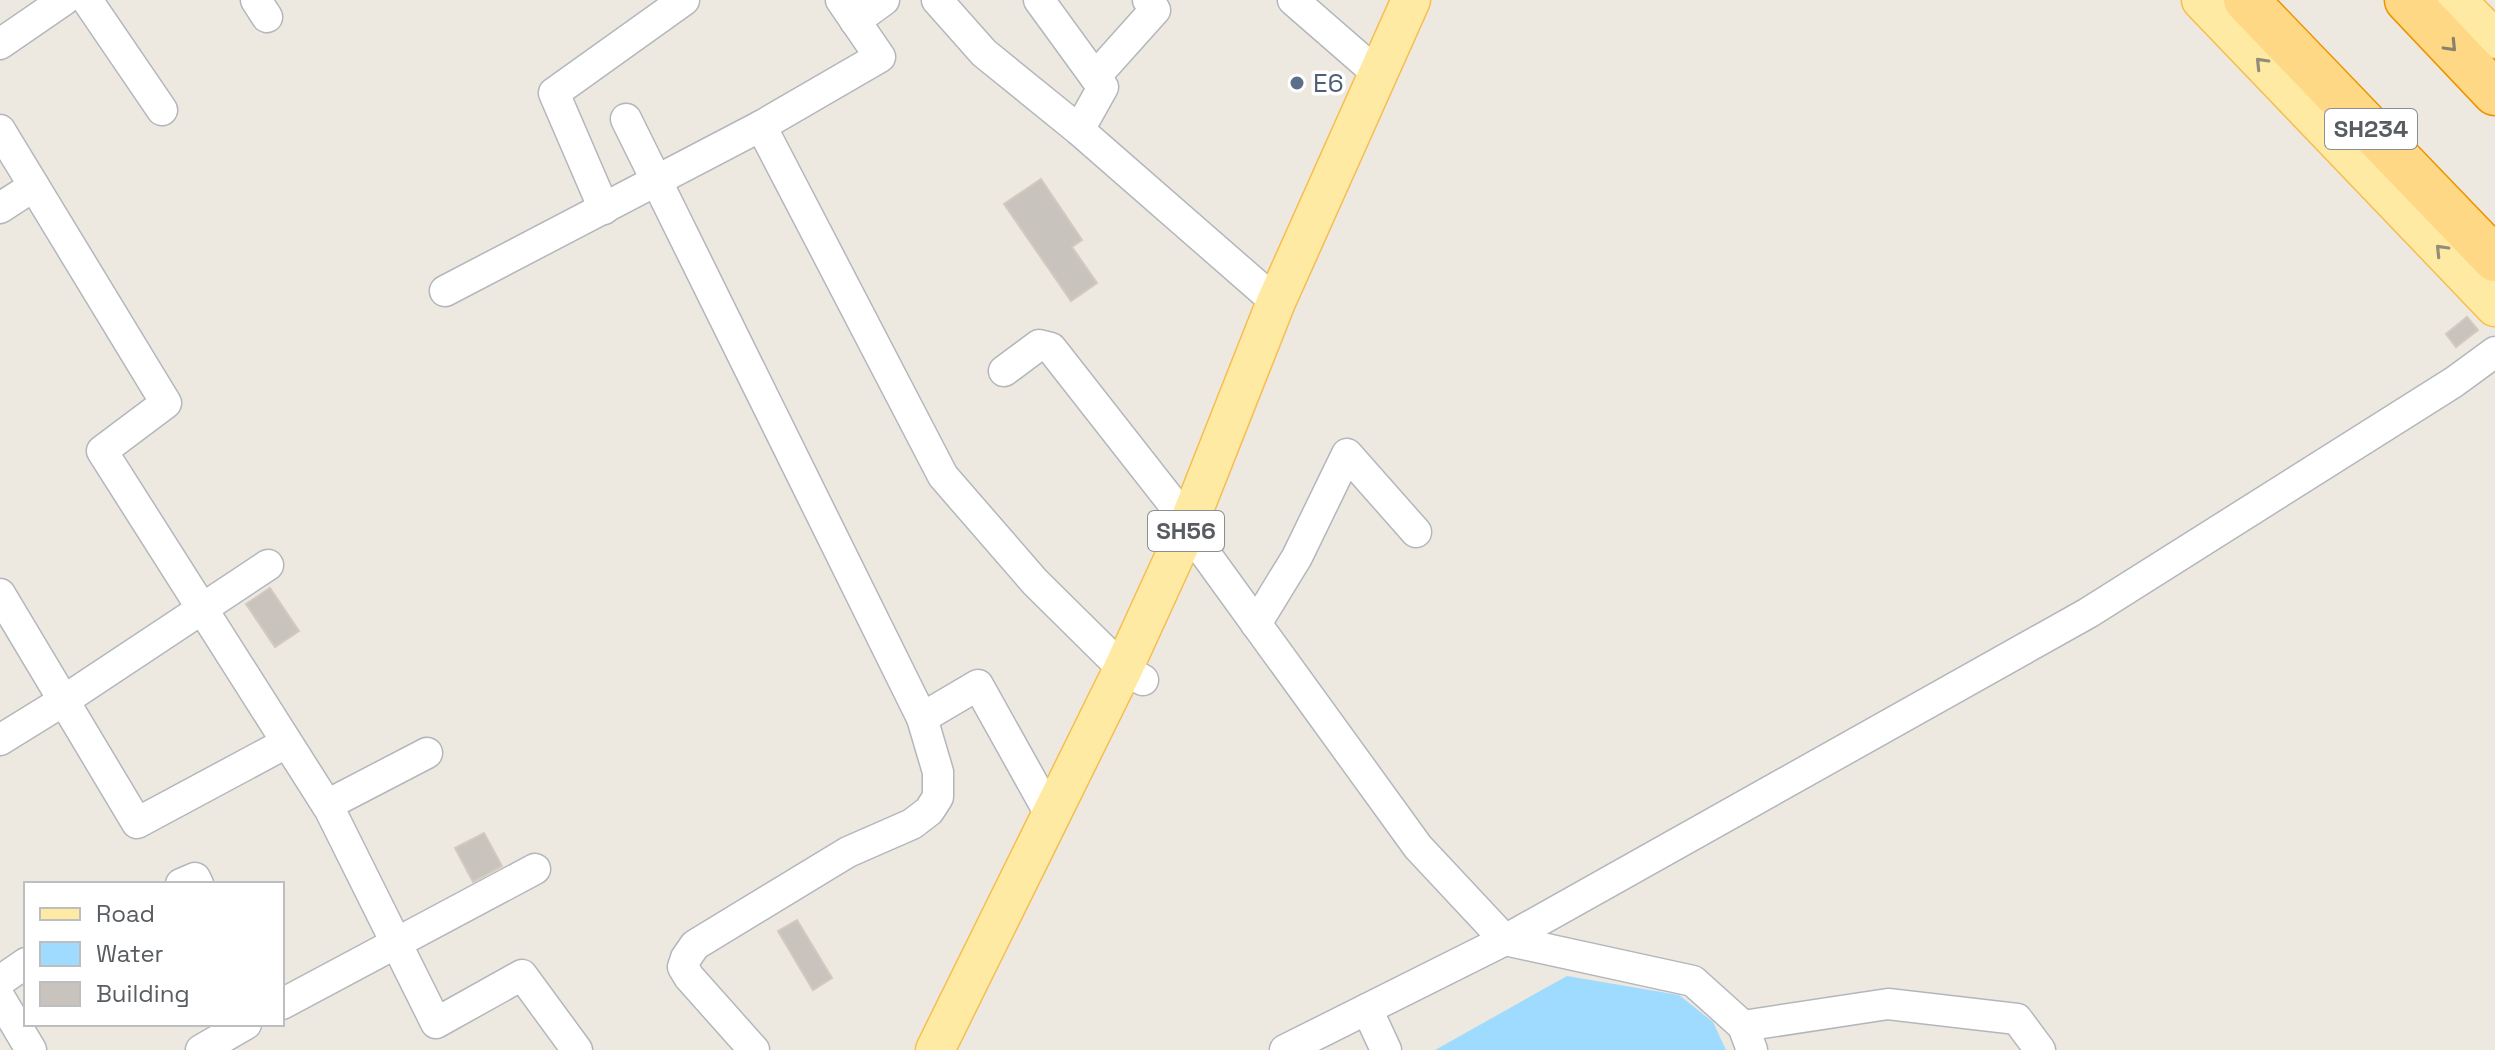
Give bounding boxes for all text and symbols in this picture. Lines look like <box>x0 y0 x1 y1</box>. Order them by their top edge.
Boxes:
one-way arrow <box>2442 37 2456 51</box>
one-way arrow <box>2256 58 2270 72</box>
place label: E6 <box>1313 66 1344 100</box>
marker: E6 <box>1288 74 1306 92</box>
road number: SH234 <box>2325 109 2417 149</box>
one-way arrow <box>2436 245 2450 259</box>
road number: SH56 <box>1148 511 1224 551</box>
legend <box>24 882 284 1026</box>
text: Road <box>96 898 155 929</box>
text: Water <box>96 938 164 969</box>
text: Building <box>96 978 190 1009</box>

